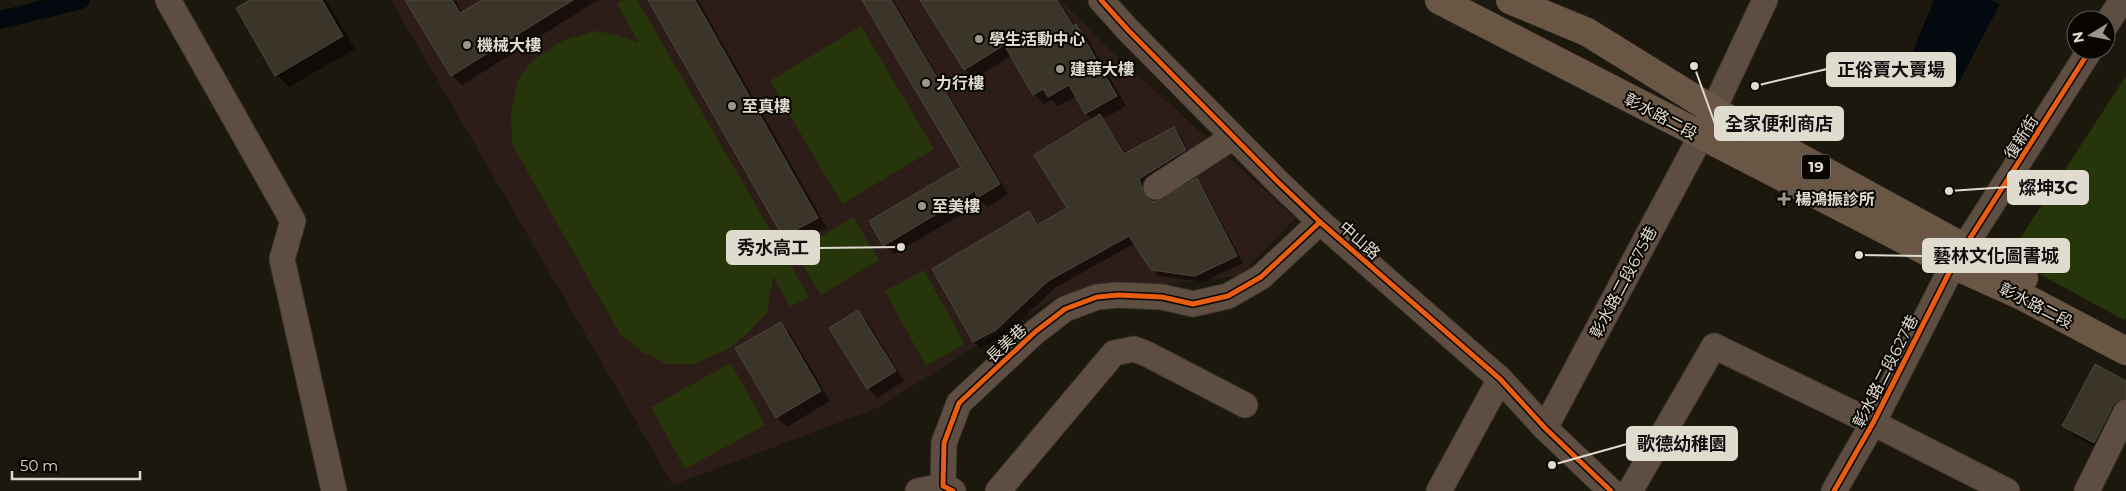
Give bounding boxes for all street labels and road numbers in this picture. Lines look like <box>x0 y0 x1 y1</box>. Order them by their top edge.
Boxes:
street label: 彰水路二段 <box>1621 89 1701 144</box>
street label: 復新街 <box>2001 112 2042 163</box>
road number: 19 <box>1802 154 1830 180</box>
street label: 中山路 <box>1335 217 1384 263</box>
street label: 彰水路二段675巷 <box>1586 223 1661 341</box>
street label: 彰水路二段 <box>1996 279 2076 332</box>
street label: 彰水路二段627巷 <box>1849 312 1922 431</box>
street label: 長美巷 <box>982 320 1030 367</box>

